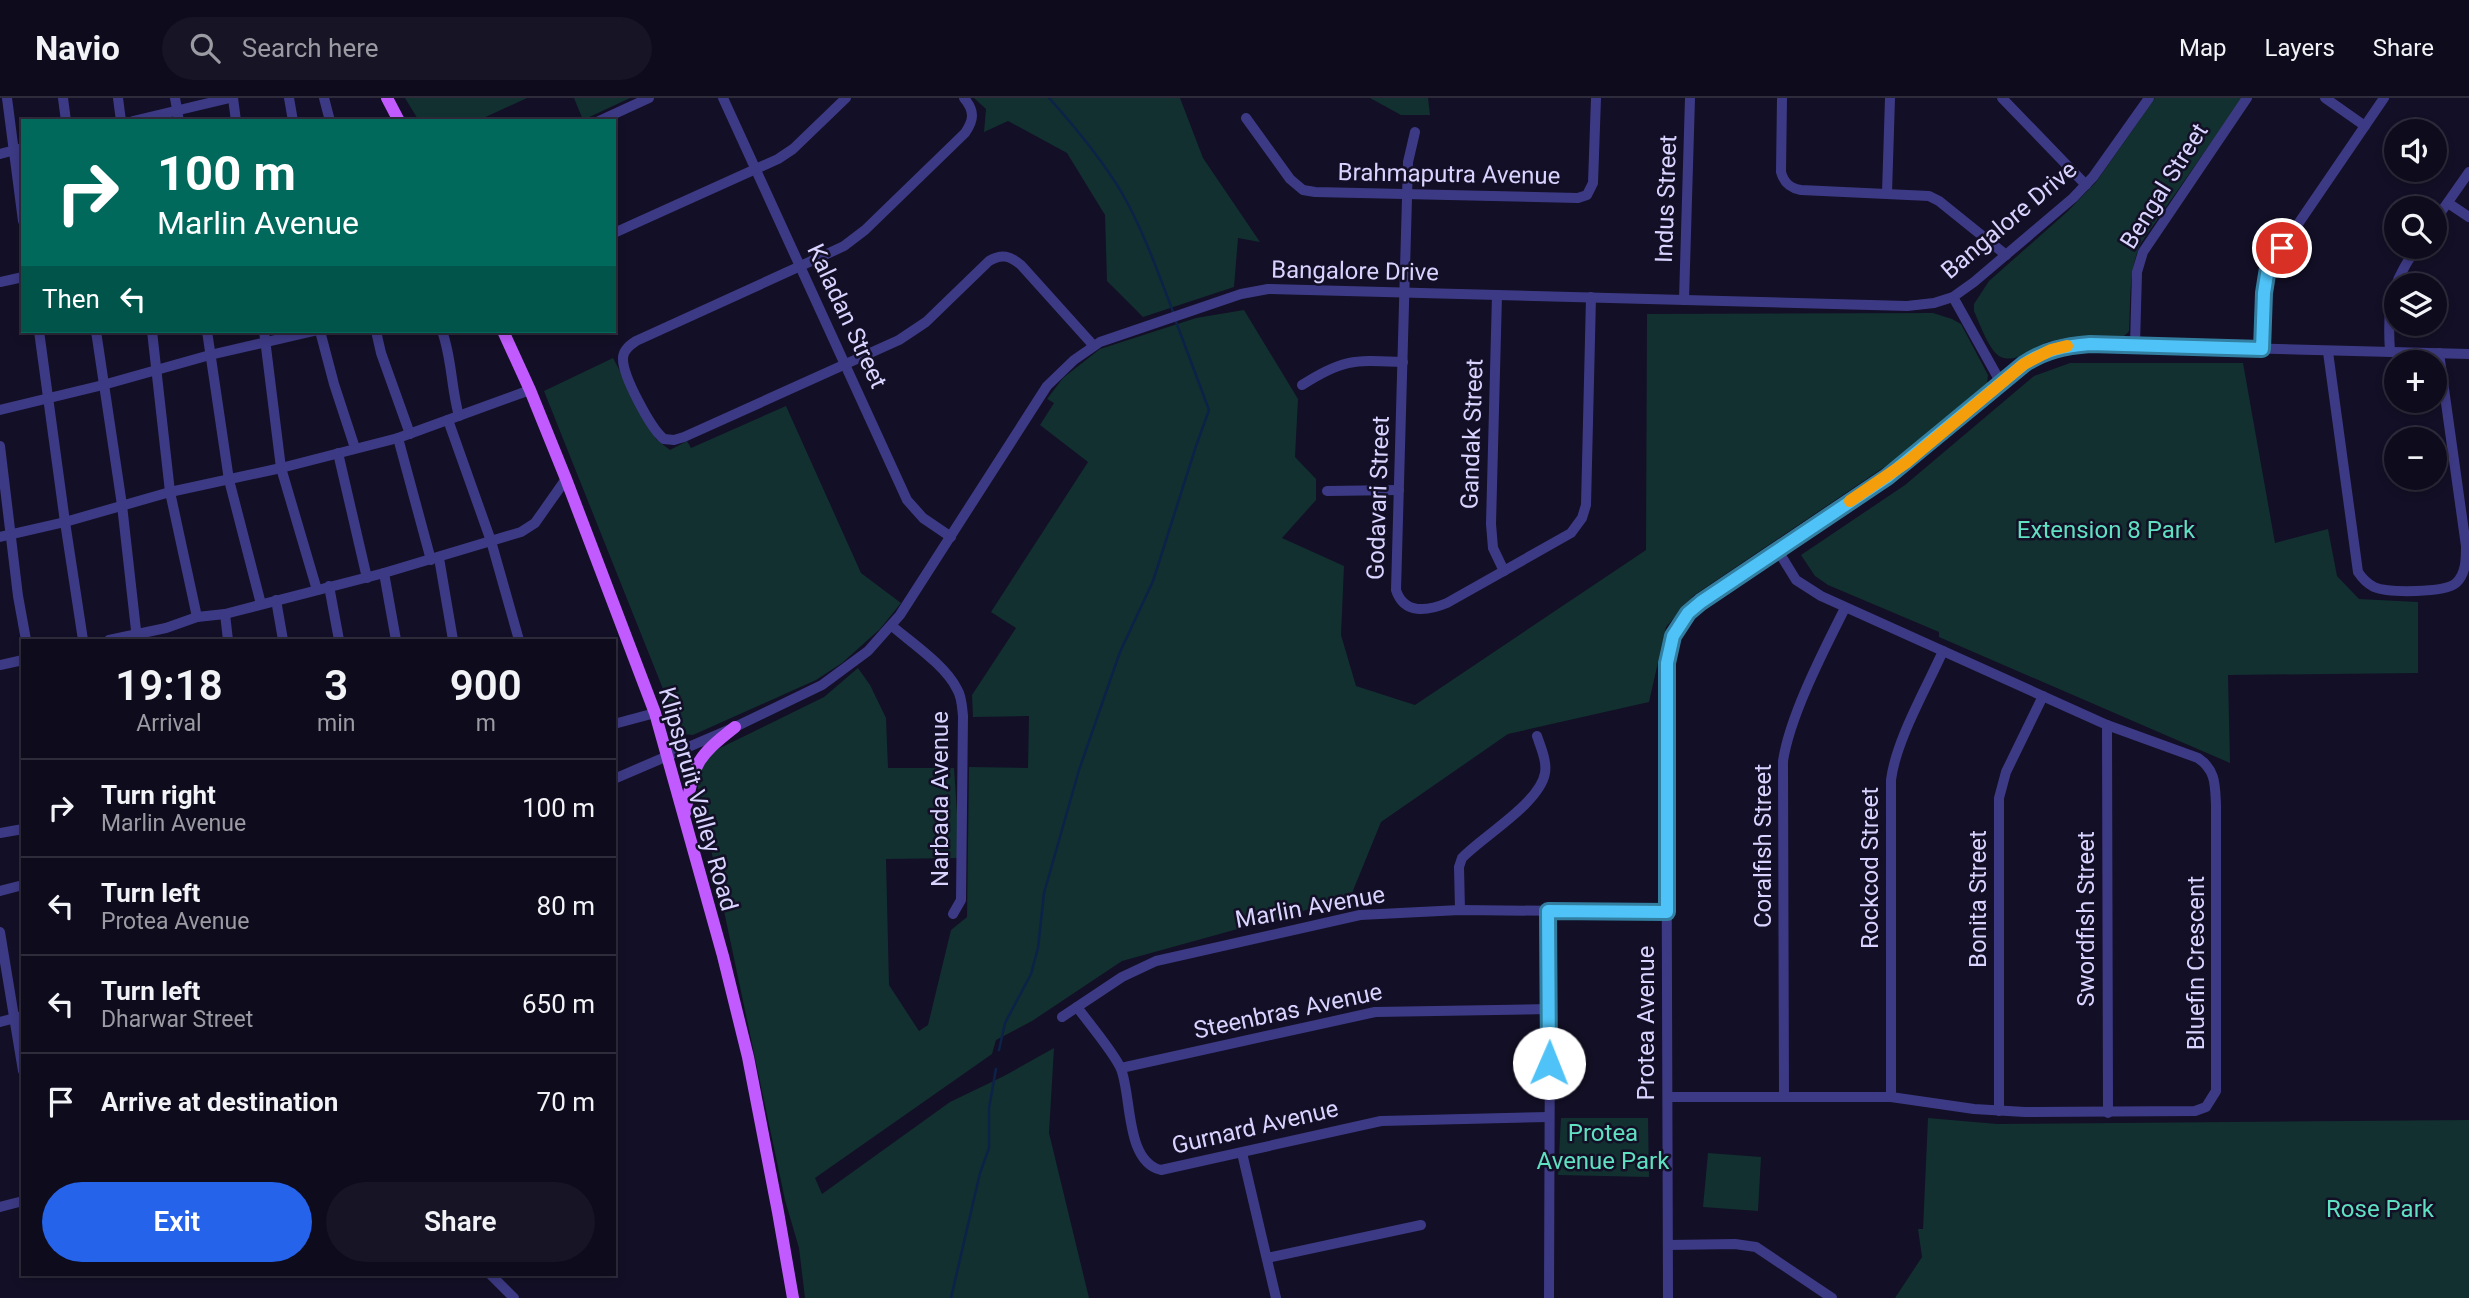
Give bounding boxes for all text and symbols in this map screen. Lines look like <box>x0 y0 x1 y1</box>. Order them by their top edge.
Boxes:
search box <box>162 17 652 80</box>
text: Navio <box>35 29 120 68</box>
icon: search <box>186 29 224 67</box>
text: Search here <box>242 33 379 63</box>
text: Map <box>2179 34 2227 62</box>
text: Layers <box>2265 34 2335 62</box>
text: Share <box>2373 34 2434 62</box>
street label: Bengal Street <box>2114 118 2214 254</box>
map controls <box>2384 119 2447 490</box>
button: sound <box>2384 119 2447 182</box>
street label: Indus Street <box>1650 134 1682 264</box>
text: 100 m <box>157 145 296 202</box>
icon: right <box>42 147 133 238</box>
street label: Bangalore Drive <box>1936 155 2082 285</box>
street label: Brahmaputra Avenue <box>1337 158 1561 190</box>
button: search <box>2384 196 2447 259</box>
text: Marlin Avenue <box>157 204 359 242</box>
pin <box>2252 218 2312 278</box>
icon: arrive <box>2263 229 2301 267</box>
street label: Kaladan Street <box>801 239 893 393</box>
street label: Bangalore Drive <box>1271 256 1439 286</box>
button: layers <box>2384 273 2447 336</box>
icon: left <box>114 280 152 318</box>
text: Then <box>42 284 100 314</box>
button: + <box>2384 350 2447 413</box>
street label: Gandak Street <box>1455 358 1489 510</box>
street label: Godavari Street <box>1361 415 1395 581</box>
button: − <box>2384 427 2447 490</box>
park label: Extension 8 Park <box>2017 516 2196 544</box>
text: 19:18 <box>115 661 223 710</box>
text: 3 <box>324 661 348 710</box>
text: 900 <box>450 661 522 710</box>
street label: Klipspruit Valley Road <box>653 684 743 914</box>
text: Arrival <box>136 710 202 737</box>
text: min <box>317 710 355 737</box>
text: m <box>476 710 496 737</box>
street label: Narbada Avenue <box>926 711 954 887</box>
street label: Coralfish Street <box>1749 764 1777 928</box>
text: Turn right <box>101 780 216 810</box>
street label: Rockcod Street <box>1856 787 1884 949</box>
icon: right <box>42 789 80 827</box>
text: 100 m <box>522 793 595 823</box>
text: Marlin Avenue <box>101 810 246 837</box>
street label: Bonita Street <box>1964 830 1992 968</box>
street label: Swordfish Street <box>2072 831 2100 1007</box>
street label: Bluefin Crescent <box>2182 876 2210 1050</box>
text: Turn left <box>101 878 200 908</box>
street label: Marlin Avenue <box>1233 880 1387 934</box>
icon: left <box>42 887 80 925</box>
text: 80 m <box>537 891 595 921</box>
text: Protea Avenue <box>101 908 249 935</box>
street label: Protea Avenue <box>1632 946 1660 1100</box>
text: Turn left <box>101 976 200 1006</box>
street label: Steenbras Avenue <box>1191 977 1385 1045</box>
icon: left <box>42 985 80 1023</box>
text: 650 m <box>522 989 595 1019</box>
text: Dharwar Street <box>101 1006 253 1033</box>
position arrow <box>1512 1026 1586 1100</box>
icon: arrive <box>42 1083 80 1121</box>
text: Arrive at destination <box>101 1087 338 1117</box>
text: 70 m <box>537 1087 595 1117</box>
street label: Gurnard Avenue <box>1169 1094 1341 1160</box>
park label: Protea Avenue Park <box>1537 1119 1670 1175</box>
button: Exit <box>42 1182 312 1262</box>
button: Share <box>326 1182 595 1262</box>
park label: Rose Park <box>2326 1195 2435 1223</box>

